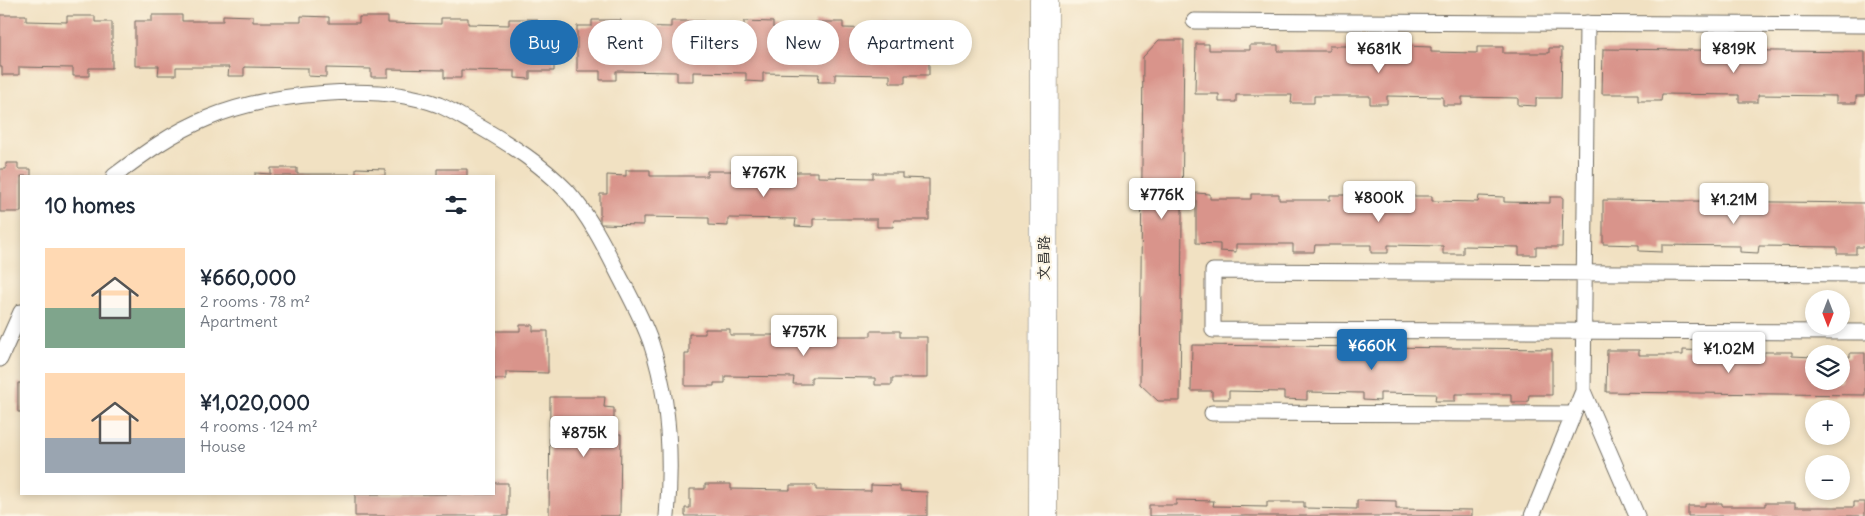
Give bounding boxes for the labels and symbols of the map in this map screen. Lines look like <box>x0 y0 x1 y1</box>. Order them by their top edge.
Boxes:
pin: ¥681K <box>1344 32 1414 74</box>
pin: ¥819K <box>1699 32 1769 74</box>
pin: ¥767K <box>729 156 799 198</box>
pin: ¥776K <box>1127 178 1197 220</box>
pin: ¥800K <box>1344 180 1414 223</box>
pin: ¥1.21M <box>1693 182 1775 225</box>
street label: 文昌路 <box>1034 235 1053 281</box>
north arrow <box>1805 290 1850 335</box>
pin: ¥757K <box>769 314 839 357</box>
pin: ¥660K <box>1337 328 1407 371</box>
pin: ¥1.02M <box>1688 332 1770 374</box>
pin: ¥875K <box>549 416 619 458</box>

